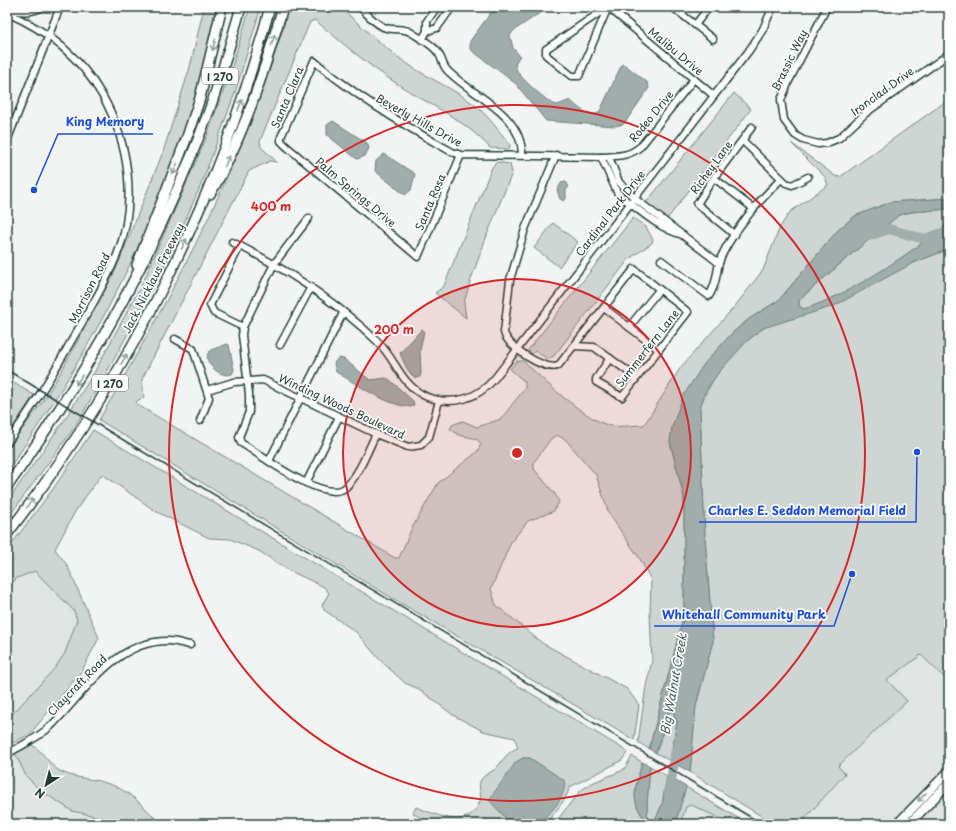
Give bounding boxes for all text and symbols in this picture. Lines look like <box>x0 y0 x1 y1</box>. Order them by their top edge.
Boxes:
street label: Malibu Drive <box>645 23 707 79</box>
street label: Brassic Way <box>767 26 811 94</box>
one-way arrow <box>270 33 277 46</box>
one-way arrow <box>210 38 217 51</box>
street label: Ironclad Drive <box>847 62 917 120</box>
street label: Santa Clara <box>266 63 308 130</box>
road number: I 270 <box>202 68 238 84</box>
street label: Rodeo Drive <box>625 86 677 146</box>
street label: Beverly Hills Drive <box>372 89 466 151</box>
one-way arrow <box>236 100 244 112</box>
callout: King Memory <box>58 110 153 134</box>
text: King Memory <box>66 112 144 130</box>
street label: Richey Lane <box>686 137 736 197</box>
street label: Palm Springs Drive <box>312 153 400 231</box>
one-way arrow <box>224 155 231 167</box>
one-way arrow <box>171 163 179 175</box>
street label: Cardinal Park Drive <box>571 166 649 260</box>
street label: Santa Rosa <box>410 171 450 233</box>
text: 400 m <box>251 197 291 215</box>
street label: Jack Nicklaus Freeway <box>118 220 188 336</box>
one-way arrow <box>181 238 188 250</box>
street label: Morrison Road <box>64 250 114 326</box>
street label: Summerfern Lane <box>611 305 683 391</box>
text: 200 m <box>374 320 414 338</box>
one-way arrow <box>121 353 128 365</box>
street label: Winding Woods Boulevard <box>276 369 408 443</box>
one-way arrow <box>75 374 83 385</box>
road number: I 270 <box>92 375 128 391</box>
centre of rings <box>510 446 524 460</box>
one-way arrow <box>26 498 35 509</box>
callout: Charles E. Seddon Memorial Field <box>699 498 916 522</box>
text: Charles E. Seddon Memorial Field <box>708 501 907 519</box>
callout: Whitehall Community Park <box>654 602 834 626</box>
text: Whitehall Community Park <box>662 605 826 623</box>
water label: Big Walnut Creek <box>655 631 691 736</box>
street label: Claycraft Road <box>43 650 111 720</box>
north arrow <box>26 765 66 805</box>
text: N <box>31 784 48 803</box>
one-way arrow <box>917 792 927 802</box>

